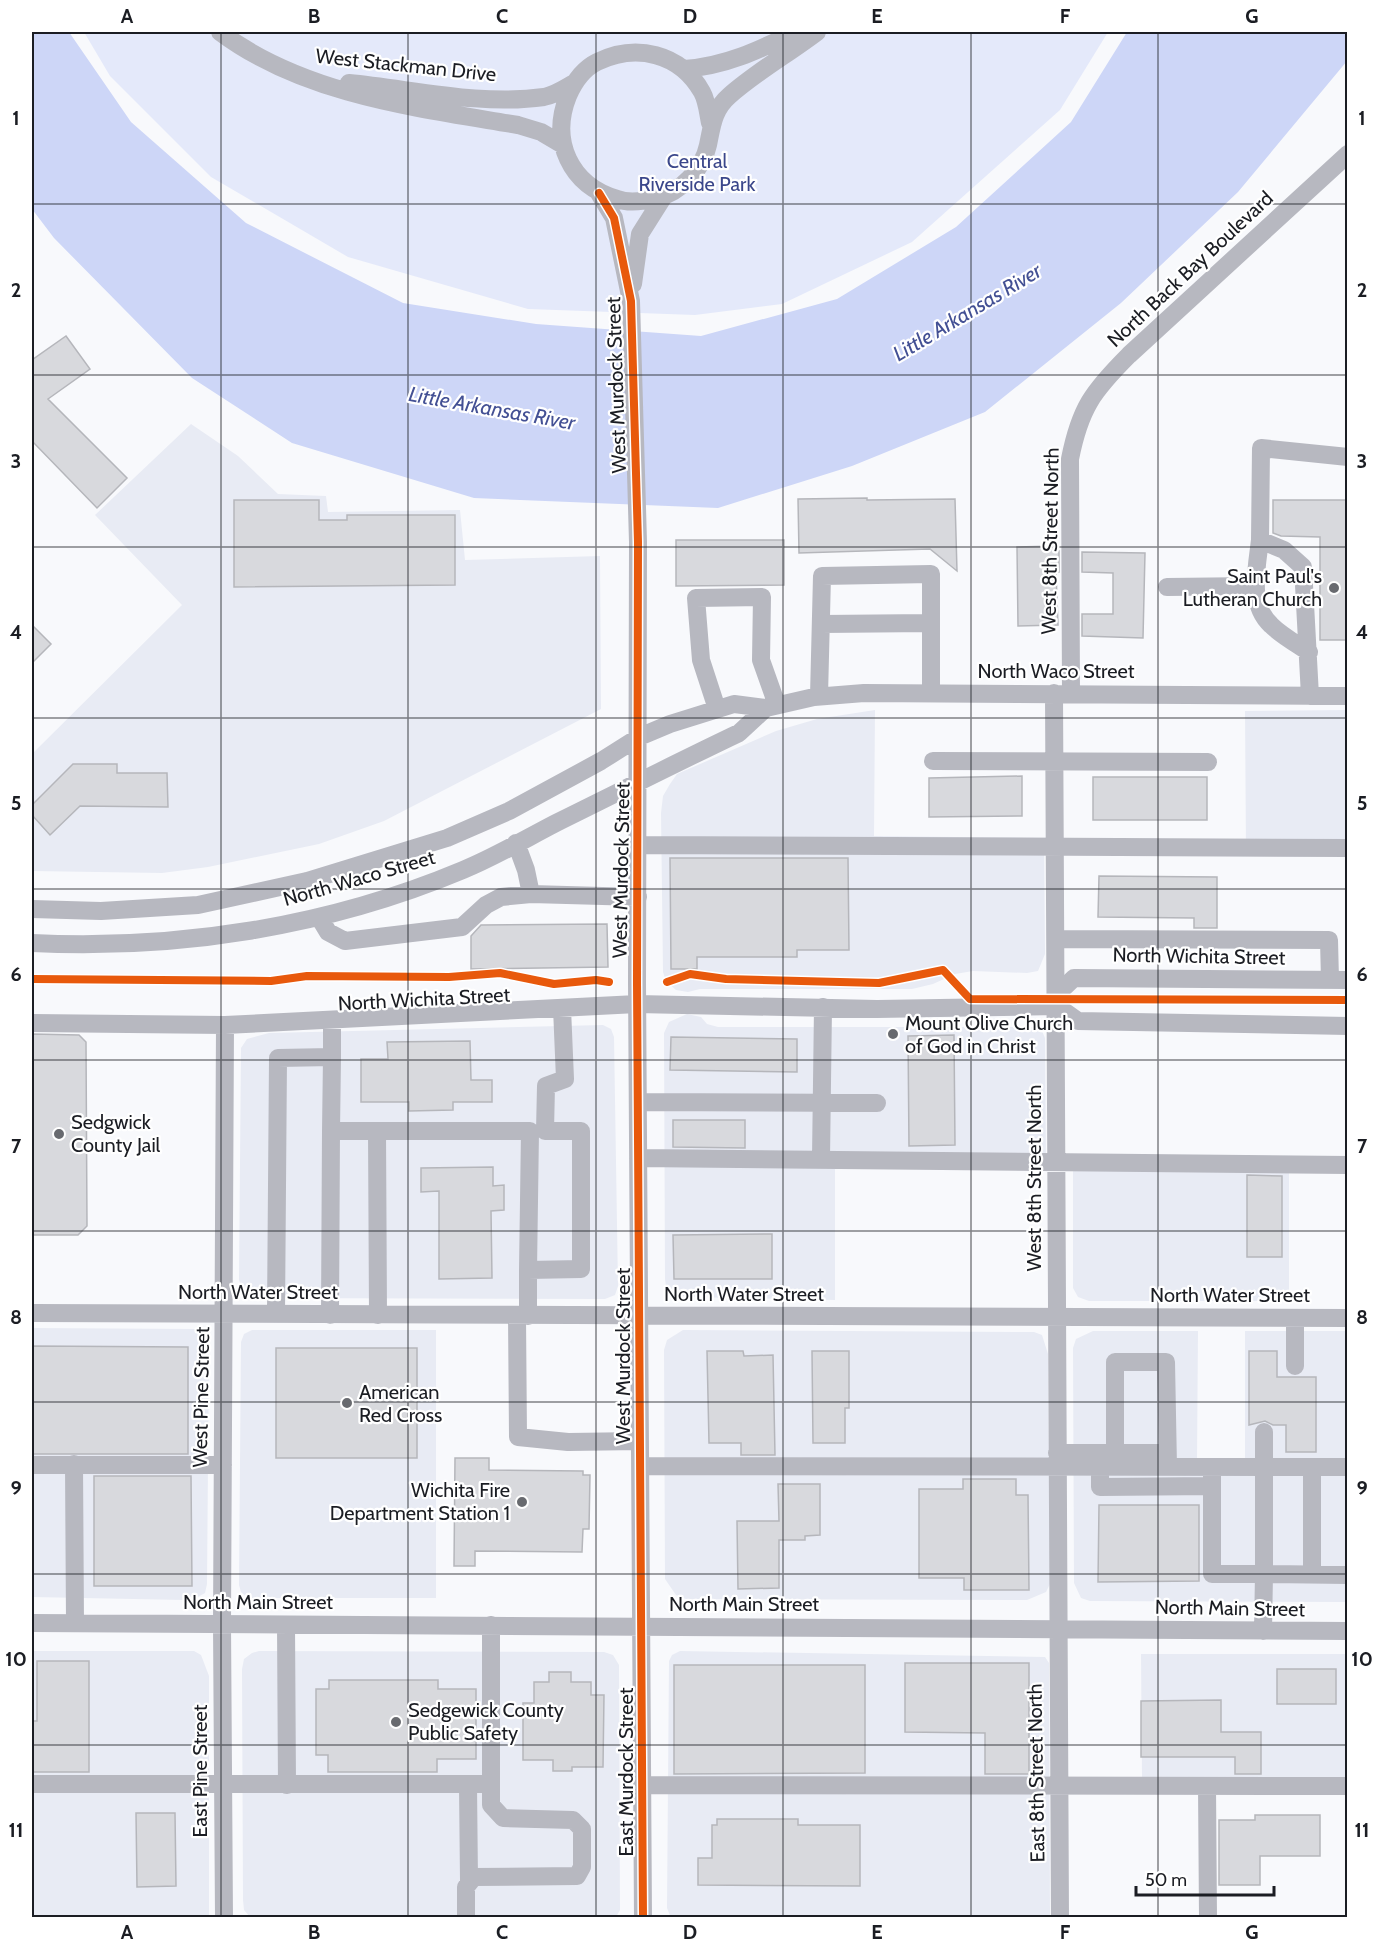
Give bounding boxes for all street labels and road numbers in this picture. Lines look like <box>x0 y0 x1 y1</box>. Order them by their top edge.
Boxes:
street label: West Stackman Drive <box>315 44 497 86</box>
street label: North Back Bay Boulevard <box>1102 186 1278 352</box>
street label: West Murdock Street <box>601 296 631 474</box>
street label: West 8th Street North <box>1036 447 1064 635</box>
street label: North Waco Street <box>978 659 1135 683</box>
street label: West Murdock Street <box>607 781 635 958</box>
street label: North Waco Street <box>280 845 438 911</box>
street label: North Wichita Street <box>1112 942 1286 970</box>
street label: North Wichita Street <box>337 982 511 1016</box>
street label: West 8th Street North <box>1022 1085 1046 1271</box>
street label: West Murdock Street <box>611 1268 635 1444</box>
street label: North Water Street <box>178 1280 338 1304</box>
street label: North Water Street <box>664 1282 824 1306</box>
street label: North Water Street <box>1150 1283 1310 1307</box>
street label: West Pine Street <box>188 1326 214 1468</box>
street label: North Main Street <box>183 1590 333 1614</box>
street label: North Main Street <box>669 1592 819 1616</box>
street label: North Main Street <box>1155 1595 1306 1621</box>
street label: East 8th Street North <box>1022 1683 1050 1863</box>
street label: East Murdock Street <box>614 1687 638 1856</box>
street label: East Pine Street <box>188 1704 212 1838</box>

